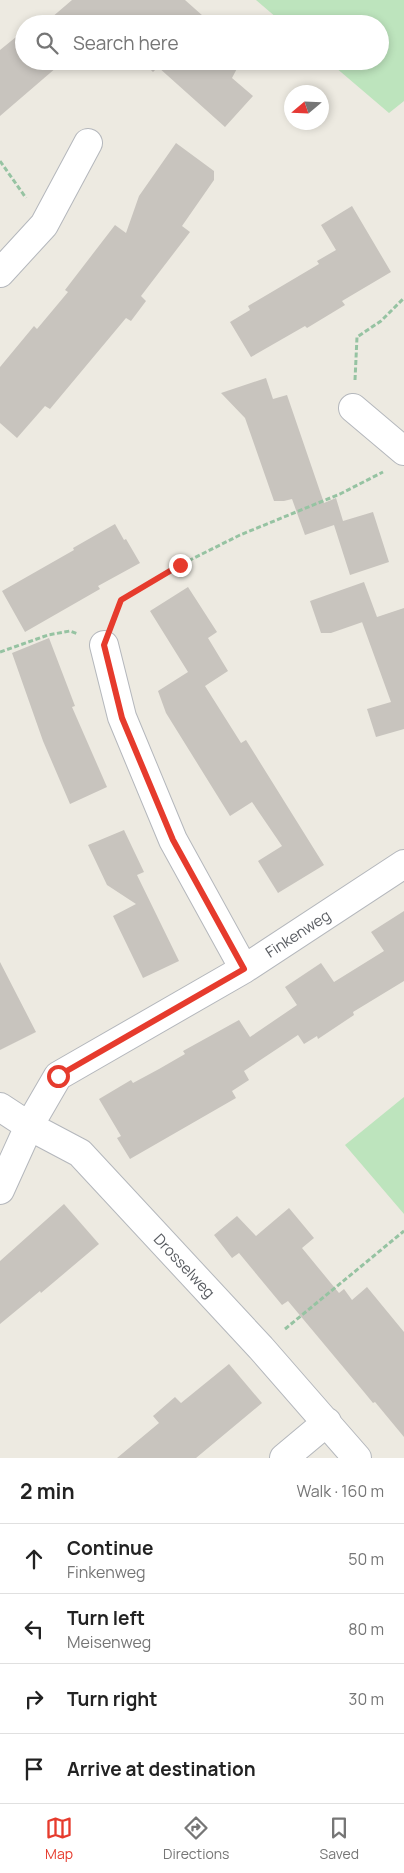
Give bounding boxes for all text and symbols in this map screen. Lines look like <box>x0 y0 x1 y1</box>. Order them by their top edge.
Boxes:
search box <box>15 15 389 70</box>
icon: search <box>33 29 61 57</box>
text: Search here <box>73 30 179 56</box>
north arrow <box>284 85 329 130</box>
route end <box>169 554 192 577</box>
street label: Finkenweg <box>261 905 334 962</box>
route start <box>47 1065 70 1088</box>
street label: Drosselweg <box>149 1229 220 1302</box>
text: 2 min <box>20 1477 75 1505</box>
text: Walk · 160 m <box>296 1480 384 1502</box>
text: Continue <box>67 1535 153 1561</box>
icon: ahead <box>20 1545 48 1573</box>
text: 50 m <box>348 1548 384 1570</box>
text: Finkenweg <box>67 1561 145 1583</box>
text: Turn left <box>67 1605 145 1631</box>
icon: left <box>20 1615 48 1643</box>
text: 80 m <box>348 1618 384 1640</box>
text: Meisenweg <box>67 1631 151 1653</box>
icon: right <box>20 1685 48 1713</box>
text: Turn right <box>67 1686 157 1712</box>
text: 30 m <box>349 1688 384 1710</box>
icon: arrive <box>20 1755 48 1783</box>
text: Arrive at destination <box>67 1756 256 1782</box>
tab: Map <box>45 1814 73 1863</box>
tab: Directions <box>163 1814 229 1863</box>
tab: Saved <box>320 1814 359 1863</box>

